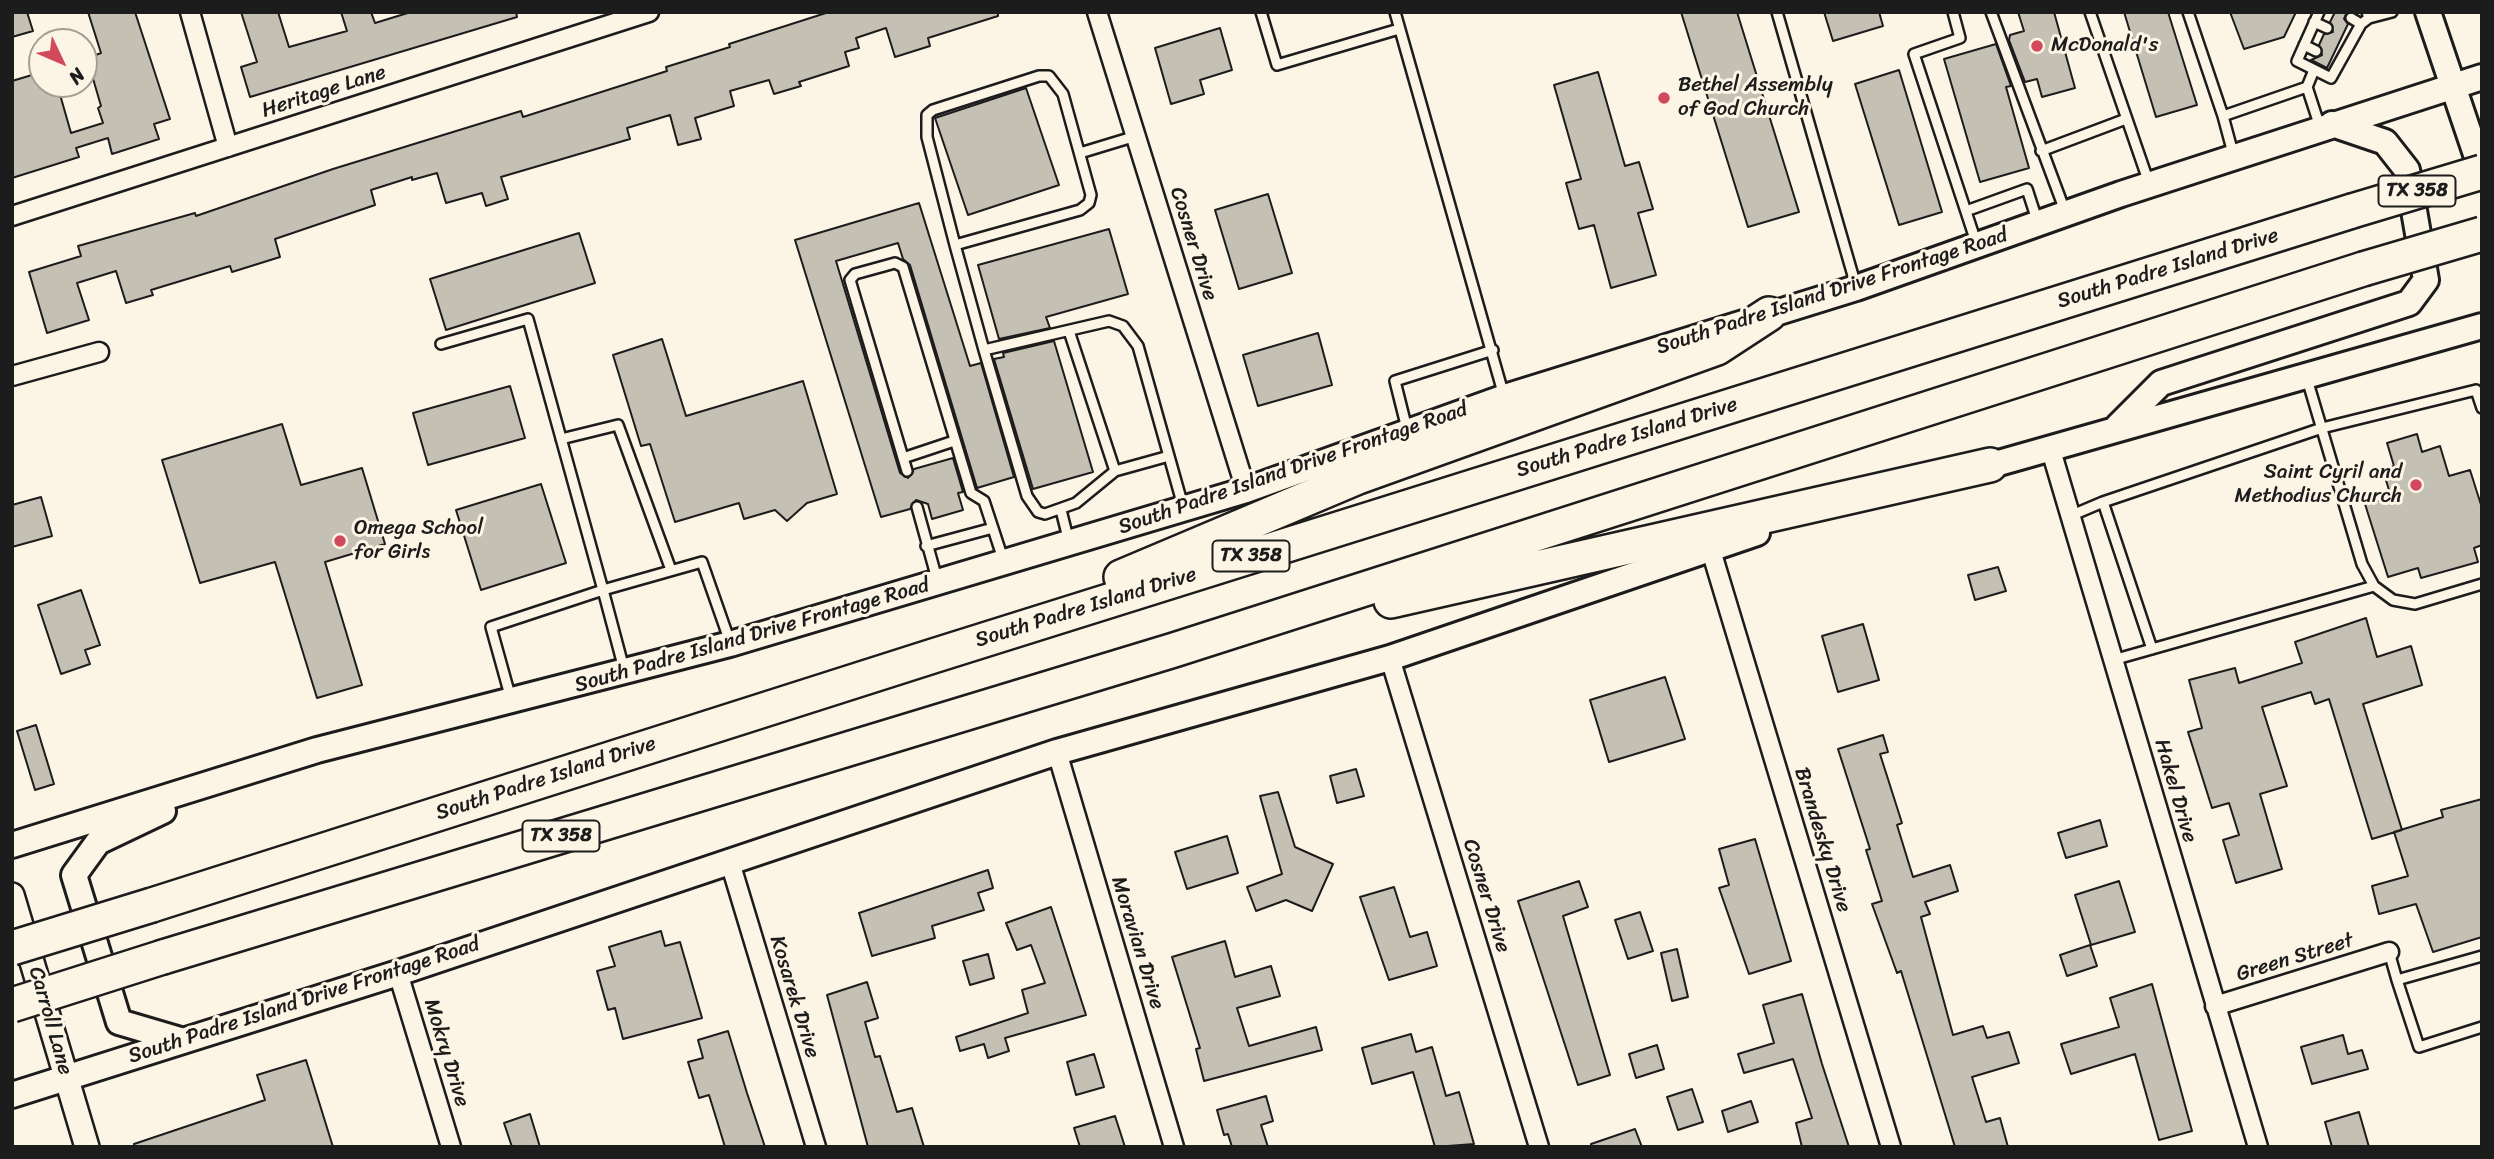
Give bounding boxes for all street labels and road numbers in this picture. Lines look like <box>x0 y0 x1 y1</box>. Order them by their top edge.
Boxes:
street label: Heritage Lane <box>259 60 389 124</box>
road number: TX 358 <box>2378 176 2456 206</box>
street label: Cosner Drive <box>1164 184 1222 304</box>
street label: South Padre Island Drive Frontage Road <box>1653 223 2011 361</box>
street label: South Padre Island Drive <box>2054 223 2282 315</box>
street label: South Padre Island Drive <box>1513 392 1741 484</box>
street label: South Padre Island Drive Frontage Road <box>1115 397 1471 541</box>
road number: TX 358 <box>1212 540 1290 572</box>
street label: South Padre Island Drive <box>972 562 1200 654</box>
street label: South Padre Island Drive Frontage Road <box>572 573 932 699</box>
street label: South Padre Island Drive <box>433 731 659 827</box>
street label: Hakel Drive <box>2148 736 2202 846</box>
street label: Brandesky Drive <box>1788 765 1856 915</box>
road number: TX 358 <box>522 820 600 852</box>
street label: Cosner Drive <box>1457 836 1515 956</box>
street label: Moravian Drive <box>1105 874 1169 1012</box>
street label: Green Street <box>2233 928 2357 988</box>
street label: South Padre Island Drive Frontage Road <box>125 932 483 1070</box>
street label: Kosarek Drive <box>763 933 825 1061</box>
street label: Carroll Lane <box>23 964 77 1078</box>
street label: Mokry Drive <box>418 996 474 1110</box>

